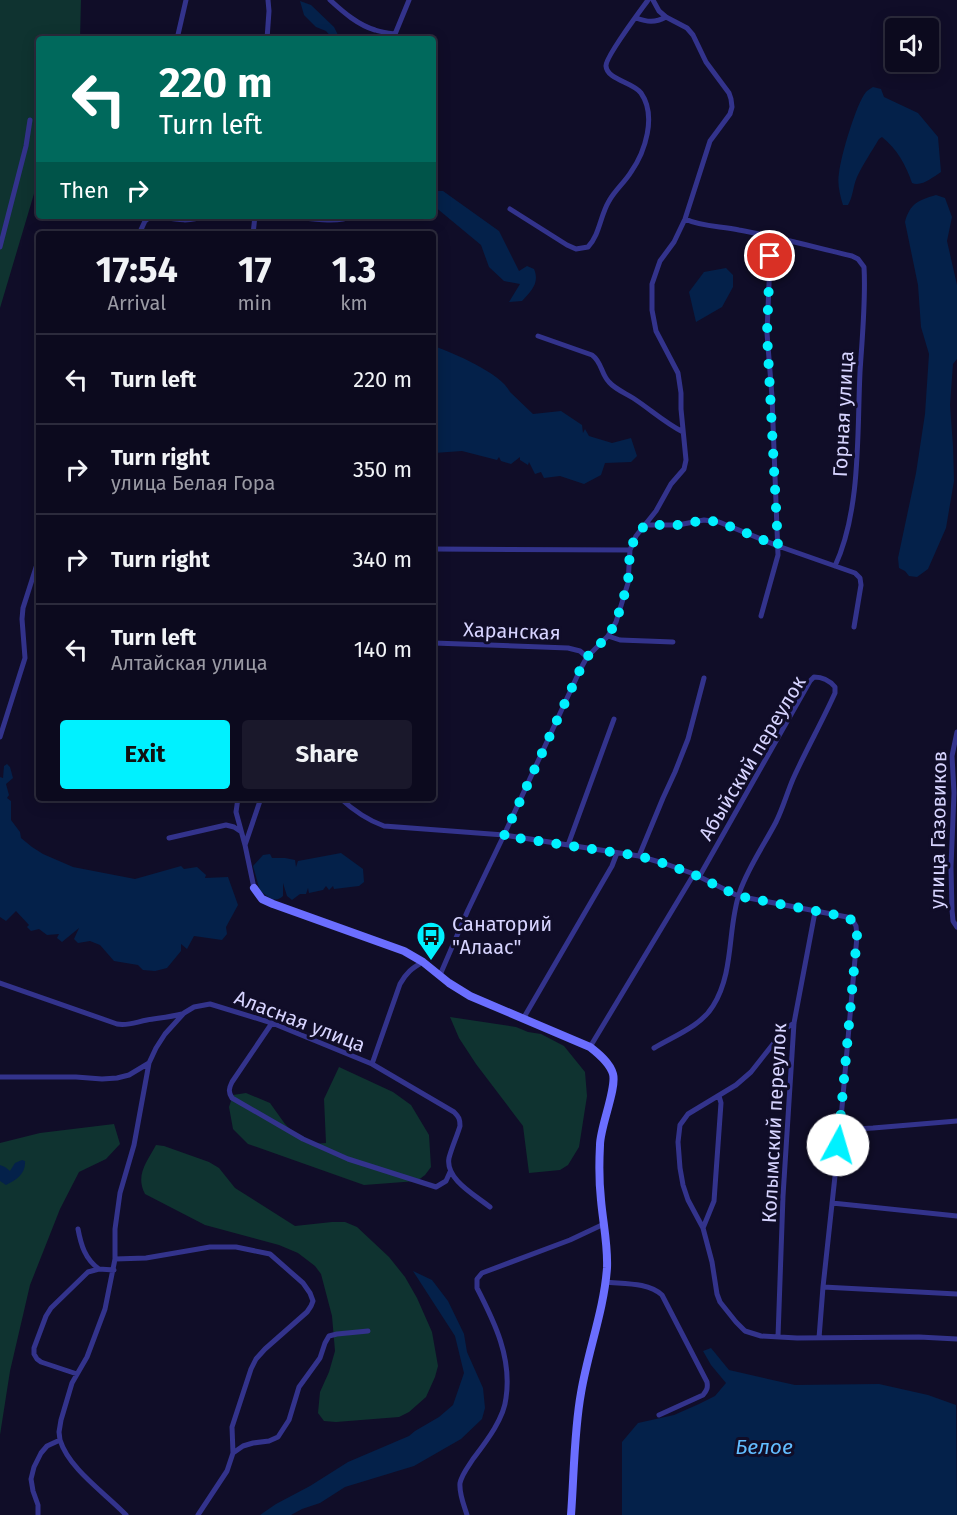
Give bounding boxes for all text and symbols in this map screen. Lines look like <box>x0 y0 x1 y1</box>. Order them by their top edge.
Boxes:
map controls <box>885 18 939 72</box>
button: sound <box>885 18 939 72</box>
text: 220 m <box>159 58 272 108</box>
icon: left <box>60 60 138 138</box>
text: Turn left <box>159 109 262 141</box>
icon: right <box>121 174 154 207</box>
text: Then <box>60 177 109 204</box>
pin <box>744 230 795 281</box>
icon: arrive <box>753 239 786 272</box>
text: 17:54 <box>96 248 178 292</box>
text: 17 <box>238 248 272 292</box>
text: 1.3 <box>332 248 376 292</box>
text: Arrival <box>107 291 166 315</box>
text: min <box>237 291 272 315</box>
text: km <box>340 291 368 315</box>
street label: Горная улица <box>828 350 858 478</box>
icon: left <box>60 363 93 396</box>
text: Turn left <box>111 366 196 393</box>
text: 220 m <box>353 366 412 393</box>
text: Turn right <box>111 444 210 471</box>
icon: right <box>60 453 93 486</box>
text: 350 m <box>353 456 412 483</box>
text: улица Белая Гора <box>111 471 275 495</box>
icon: right <box>60 543 93 576</box>
text: Turn right <box>111 546 210 573</box>
text: 340 m <box>352 546 412 573</box>
street label: Харанская <box>463 617 561 645</box>
text: Turn left <box>111 624 196 651</box>
icon: left <box>60 633 93 666</box>
text: 140 m <box>354 636 412 663</box>
text: Алтайская улица <box>111 651 268 675</box>
street label: Абыйский переулок <box>693 671 811 845</box>
button: Exit <box>60 720 230 789</box>
button: Share <box>242 720 412 789</box>
street label: улица Газовиков <box>925 751 951 909</box>
place label: Санаторий "Алаас" <box>452 912 552 959</box>
bus stop icon: Санаторий "Алаас" <box>415 920 447 962</box>
street label: Аласная улица <box>231 985 369 1057</box>
street label: Колымский переулок <box>757 1022 791 1224</box>
position arrow <box>806 1113 870 1177</box>
water label: Белое <box>735 1434 793 1460</box>

